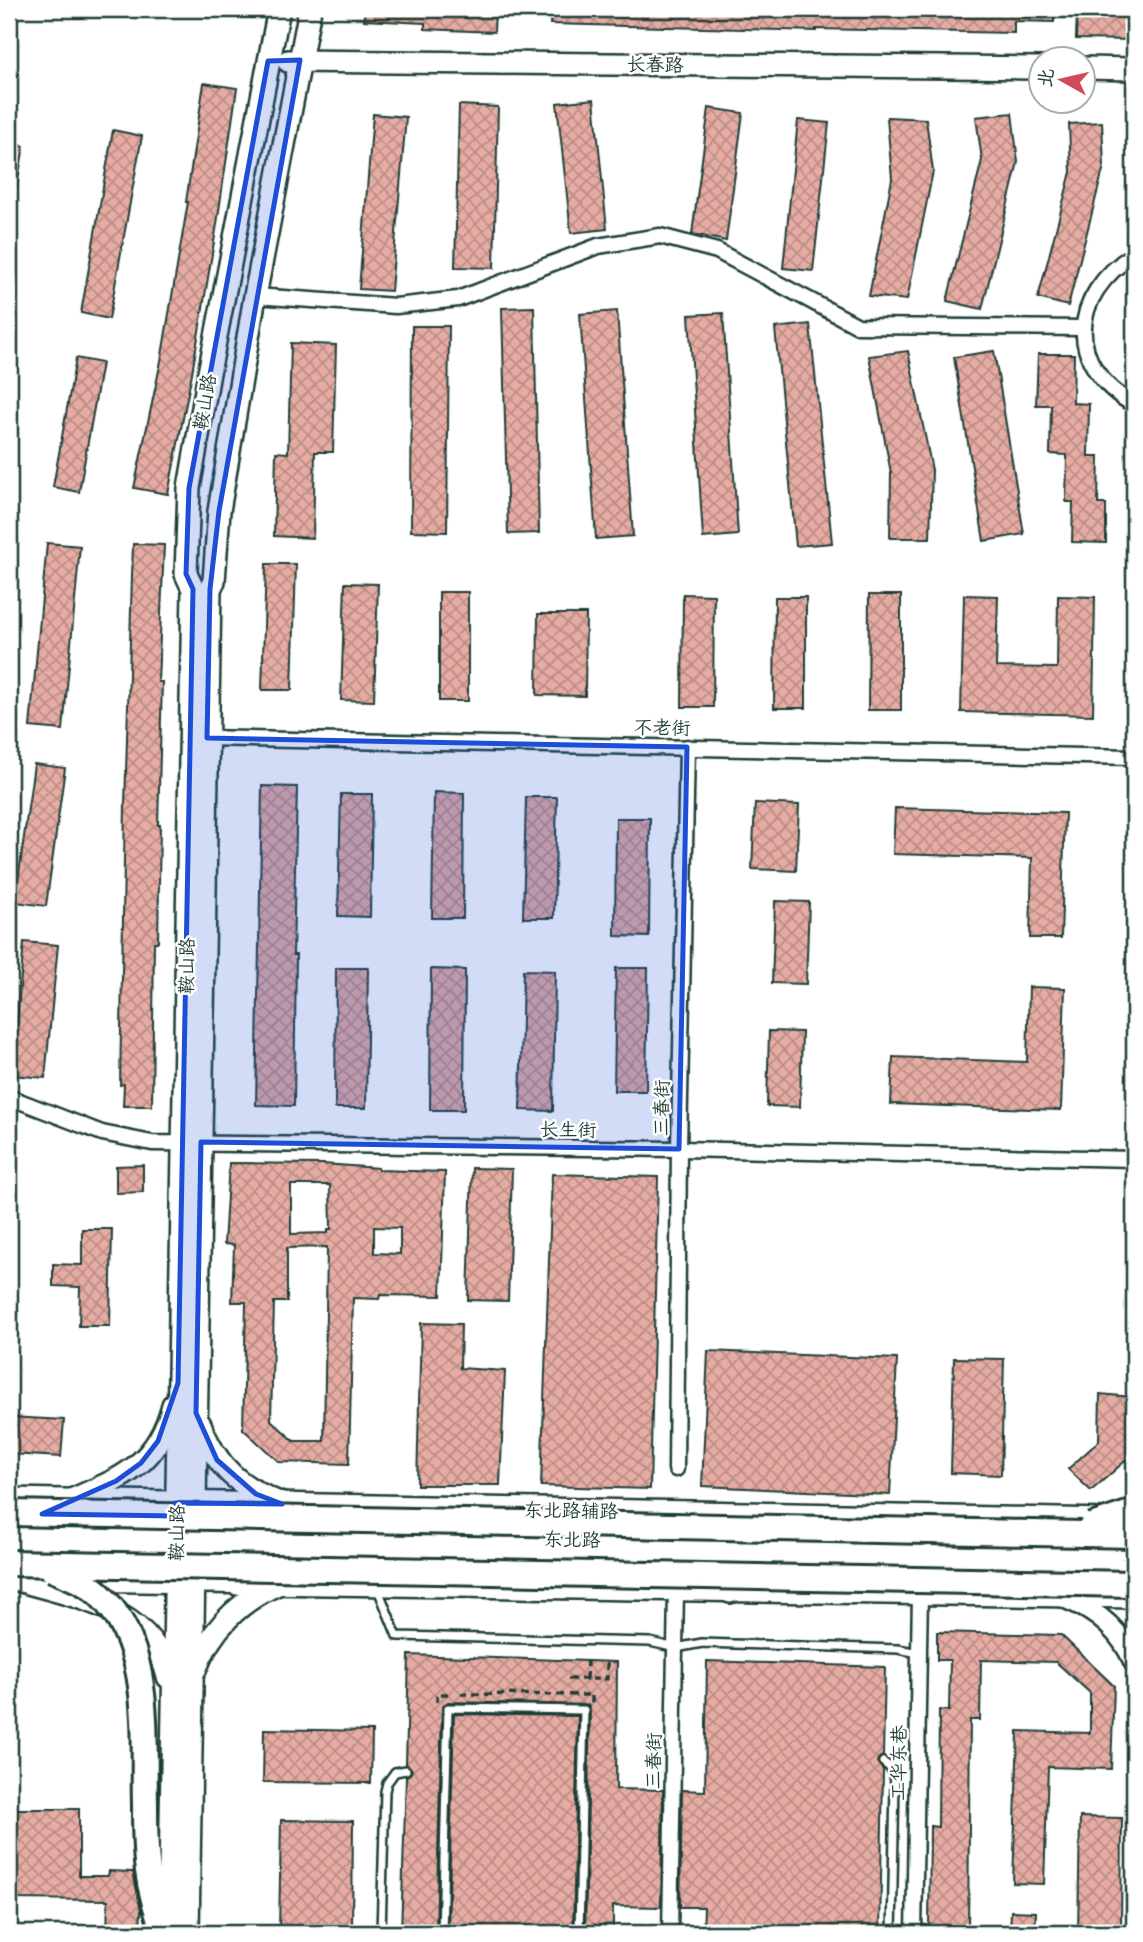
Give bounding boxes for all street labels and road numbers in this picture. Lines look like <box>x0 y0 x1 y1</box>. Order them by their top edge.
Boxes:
street label: 长春路 <box>626 54 684 77</box>
street label: 鞍山路 <box>189 372 222 432</box>
street label: 不老街 <box>633 717 691 740</box>
street label: 鞍山路 <box>176 937 199 995</box>
street label: 三春街 <box>651 1079 674 1137</box>
street label: 长生街 <box>539 1119 597 1142</box>
street label: 东北路辅路 <box>523 1499 619 1524</box>
street label: 鞍山路 <box>166 1504 189 1562</box>
street label: 东北路 <box>543 1529 601 1552</box>
street label: 工华东巷 <box>887 1725 912 1801</box>
street label: 三春街 <box>643 1732 666 1790</box>

